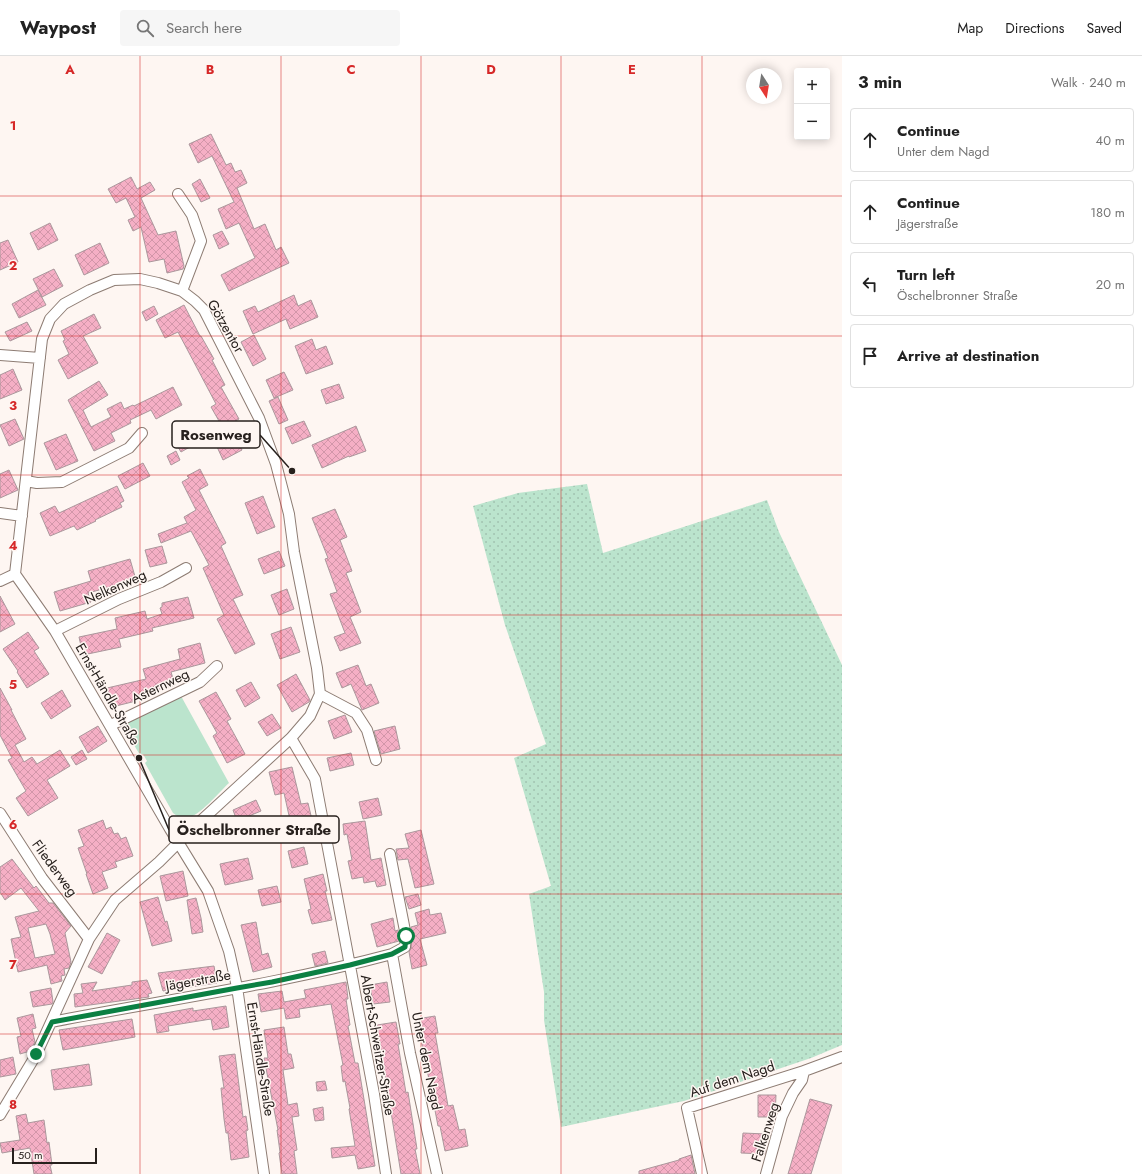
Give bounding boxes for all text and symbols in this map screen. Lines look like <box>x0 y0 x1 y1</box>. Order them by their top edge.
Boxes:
search box <box>120 10 400 46</box>
text: Waypost <box>20 14 96 41</box>
icon: search <box>134 17 156 39</box>
text: Search here <box>166 17 242 39</box>
text: Map <box>957 18 983 38</box>
text: Directions <box>1005 18 1065 38</box>
text: Saved <box>1087 18 1122 38</box>
text: A <box>64 60 75 79</box>
text: B <box>206 60 215 79</box>
text: C <box>346 60 356 79</box>
text: D <box>486 60 496 79</box>
text: E <box>628 60 636 79</box>
north arrow <box>746 68 782 104</box>
map controls <box>794 68 830 140</box>
button: + <box>794 68 830 104</box>
text: 3 min <box>858 70 902 94</box>
text: Walk · 240 m <box>1051 73 1126 92</box>
button: − <box>794 104 830 140</box>
text: 1 <box>10 116 16 135</box>
text: Continue <box>897 120 960 142</box>
icon: ahead <box>859 129 881 151</box>
text: 40 m <box>1096 131 1125 150</box>
text: Unter dem Nagd <box>897 142 989 161</box>
text: Continue <box>897 192 960 214</box>
icon: ahead <box>859 201 881 223</box>
text: 180 m <box>1090 203 1125 222</box>
text: Jägerstraße <box>897 214 958 233</box>
text: 2 <box>9 256 17 275</box>
text: Turn left <box>897 264 955 286</box>
icon: left <box>859 273 881 295</box>
text: 20 m <box>1096 275 1125 294</box>
text: Öschelbronner Straße <box>897 286 1018 305</box>
street label: Götzentor <box>203 296 249 356</box>
icon: arrive <box>859 345 881 367</box>
text: Arrive at destination <box>897 345 1039 367</box>
text: 3 <box>9 396 17 415</box>
callout: Rosenweg <box>172 421 260 448</box>
text: Rosenweg <box>180 424 252 446</box>
text: 4 <box>8 536 18 555</box>
street label: Nelkenweg <box>81 564 149 610</box>
street label: Ernst-Händle-Straße <box>71 639 145 749</box>
street label: Asternweg <box>128 663 192 709</box>
text: 5 <box>9 675 17 694</box>
text: 6 <box>9 815 18 834</box>
callout: Öschelbronner Straße <box>169 816 339 843</box>
text: Öschelbronner Straße <box>177 819 332 841</box>
street label: Fliederweg <box>28 835 82 901</box>
route start <box>397 927 415 945</box>
text: 7 <box>9 955 17 974</box>
street label: Jägerstraße <box>162 964 232 996</box>
street label: Albert-Schweitzer-Straße <box>356 973 400 1117</box>
street label: Ernst-Händle-Straße <box>242 1001 280 1117</box>
street label: Unter dem Nagd <box>407 1010 447 1112</box>
route end <box>27 1045 45 1063</box>
street label: Auf dem Nagd <box>687 1056 777 1102</box>
text: 8 <box>9 1095 17 1114</box>
street label: Falkenweg <box>746 1100 784 1164</box>
scale bar <box>12 1146 97 1165</box>
text: 50 m <box>18 1147 43 1163</box>

